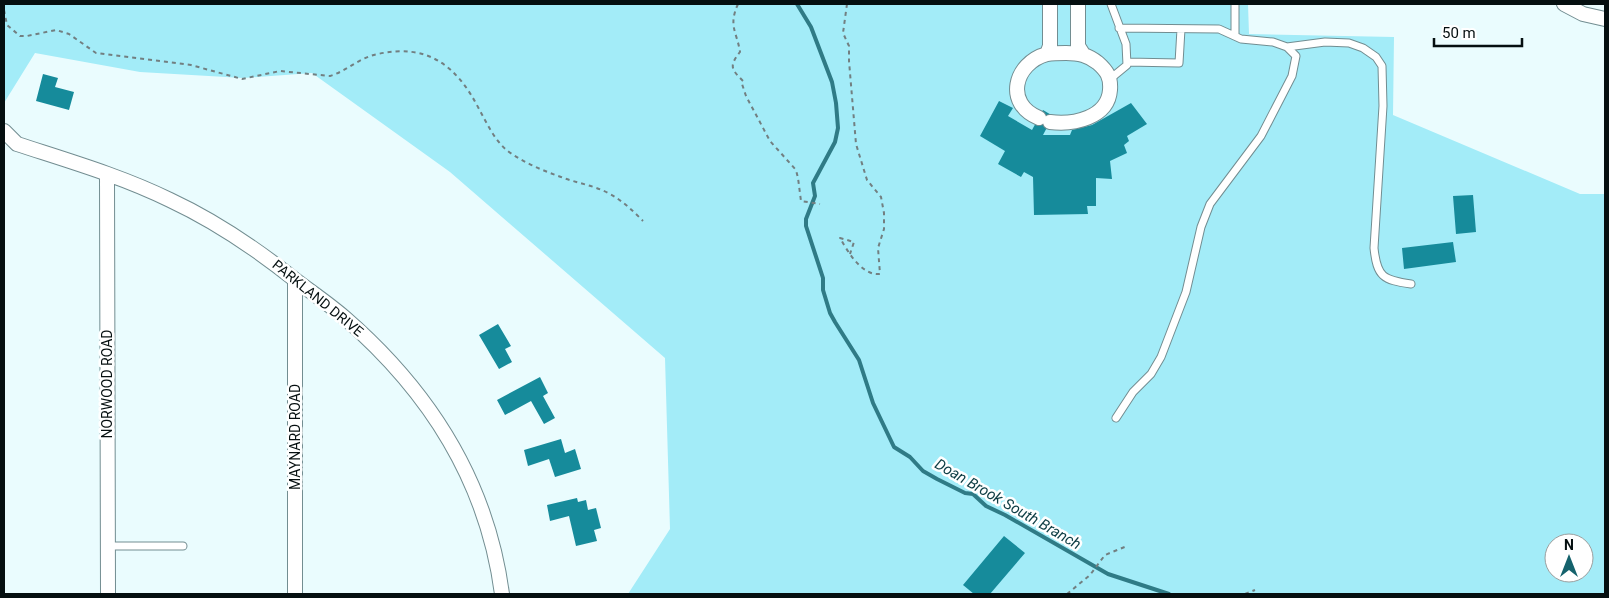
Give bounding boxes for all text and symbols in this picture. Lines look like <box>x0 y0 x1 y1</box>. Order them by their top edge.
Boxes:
scale bar <box>1434 15 1522 47</box>
text: 50 m <box>1442 24 1476 42</box>
street label: PARKLAND DRIVE <box>269 256 367 340</box>
street label: NORWOOD ROAD <box>99 329 115 439</box>
street label: MAYNARD ROAD <box>287 384 303 490</box>
water label: Doan Brook South Branch <box>932 455 1084 553</box>
north arrow <box>1544 533 1594 583</box>
text: N <box>1564 537 1574 553</box>

